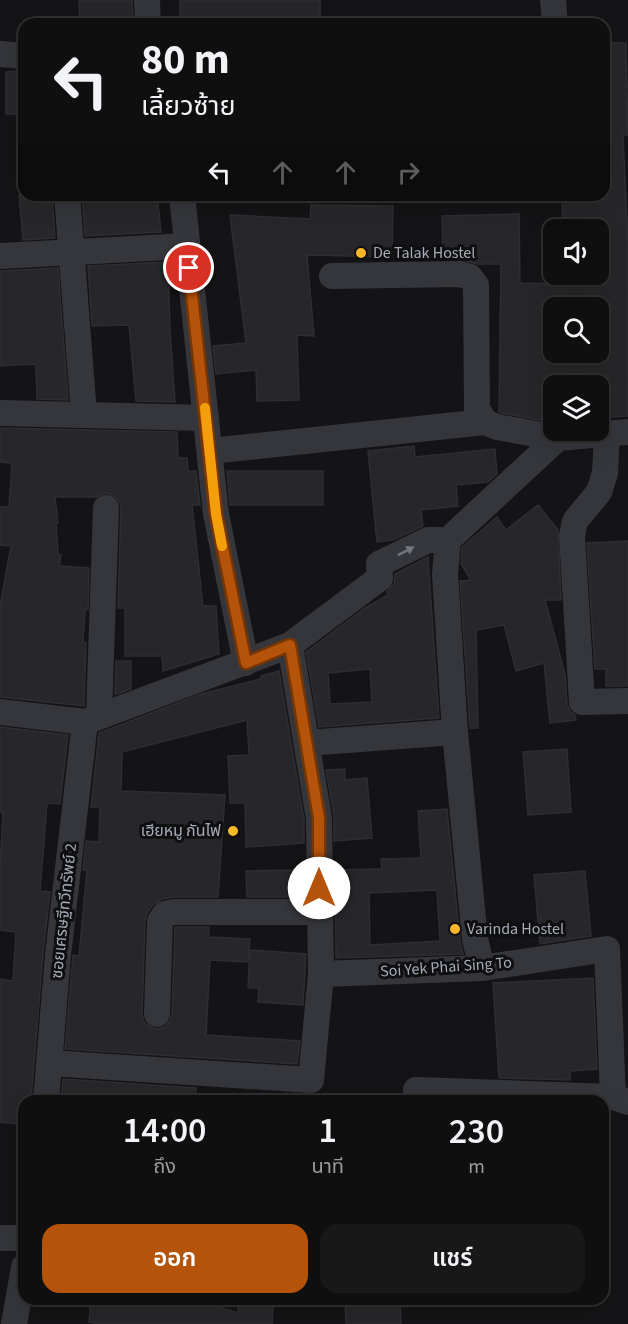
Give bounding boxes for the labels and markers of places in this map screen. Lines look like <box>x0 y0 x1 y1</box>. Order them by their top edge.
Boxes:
pin <box>163 242 214 293</box>
place label: De Talak Hostel <box>373 242 475 264</box>
marker: De Talak Hostel <box>354 246 368 260</box>
place label: เฮียหมู กันไฟ <box>141 820 221 842</box>
marker: เฮียหมู กันไฟ <box>226 824 240 838</box>
place label: Varinda Hostel <box>467 918 564 940</box>
marker: Varinda Hostel <box>448 922 462 936</box>

